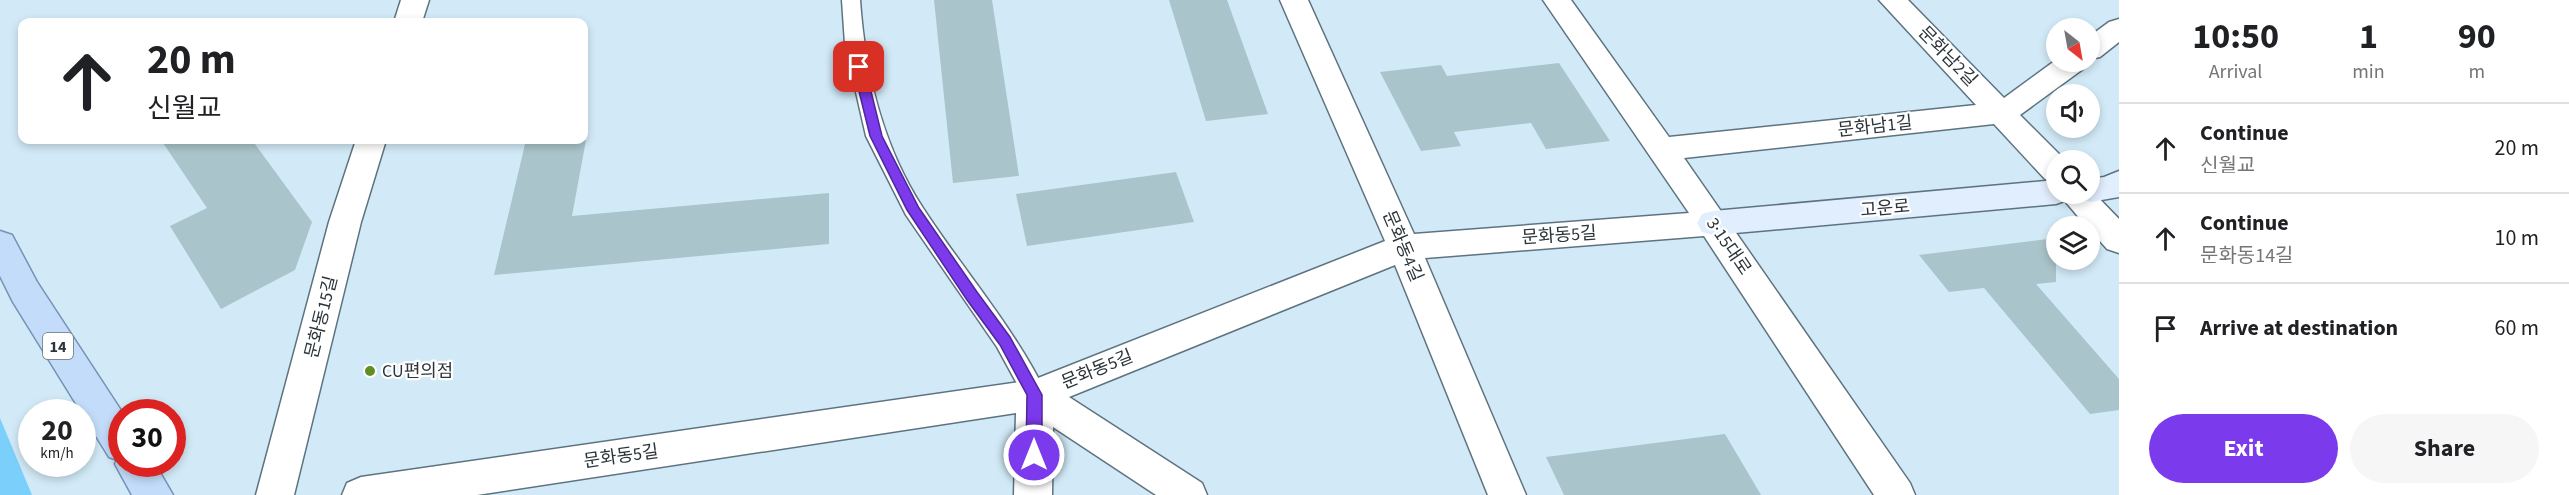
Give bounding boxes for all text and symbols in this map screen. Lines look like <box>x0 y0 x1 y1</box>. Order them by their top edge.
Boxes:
text: 10:50 <box>2192 11 2279 62</box>
text: 1 <box>2359 11 2378 62</box>
text: 90 <box>2458 11 2496 62</box>
north arrow <box>2046 18 2100 72</box>
map controls <box>2046 18 2100 270</box>
street label: 문화남2길 <box>1913 21 1983 92</box>
text: 20 m <box>147 30 236 90</box>
pin <box>833 41 884 92</box>
icon: ahead <box>48 42 126 120</box>
icon: arrive <box>842 50 875 83</box>
text: Arrival <box>2209 58 2262 86</box>
text: min <box>2352 58 2385 86</box>
text: m <box>2468 58 2485 86</box>
button: sound <box>2046 84 2100 138</box>
text: 신월교 <box>147 89 222 128</box>
street label: 문화남1길 <box>1836 110 1914 143</box>
text: Continue <box>2200 117 2289 149</box>
icon: ahead <box>2149 132 2182 165</box>
text: 20 m <box>2494 132 2539 164</box>
button: search <box>2046 150 2100 204</box>
text: 신월교 <box>2200 152 2255 180</box>
street label: 고운로 <box>1859 194 1911 223</box>
street label: 문화동4길 <box>1376 207 1429 286</box>
text: Continue <box>2200 207 2289 239</box>
street label: 3·15대로 <box>1700 213 1757 280</box>
button: layers <box>2046 216 2100 270</box>
street label: 문화동5길 <box>1521 220 1597 251</box>
icon: ahead <box>2149 222 2182 255</box>
text: 10 m <box>2494 222 2539 254</box>
text: 문화동14길 <box>2200 242 2293 270</box>
street label: 문화동15길 <box>299 273 344 361</box>
icon: arrive <box>2149 312 2182 345</box>
text: Arrive at destination <box>2200 312 2398 344</box>
text: 60 m <box>2494 312 2539 344</box>
road number: 14 <box>43 333 73 359</box>
street label: 문화동5길 <box>1058 344 1137 395</box>
place label: CU편의점 <box>382 359 453 384</box>
marker: CU편의점 <box>363 364 377 378</box>
speed limit sign: 30 <box>108 399 186 477</box>
text: 20 <box>41 409 73 452</box>
button: Exit <box>2149 414 2338 483</box>
button: Share <box>2350 414 2539 483</box>
position arrow <box>1002 423 1066 487</box>
street label: 문화동5길 <box>582 439 660 474</box>
text: km/h <box>40 443 74 464</box>

